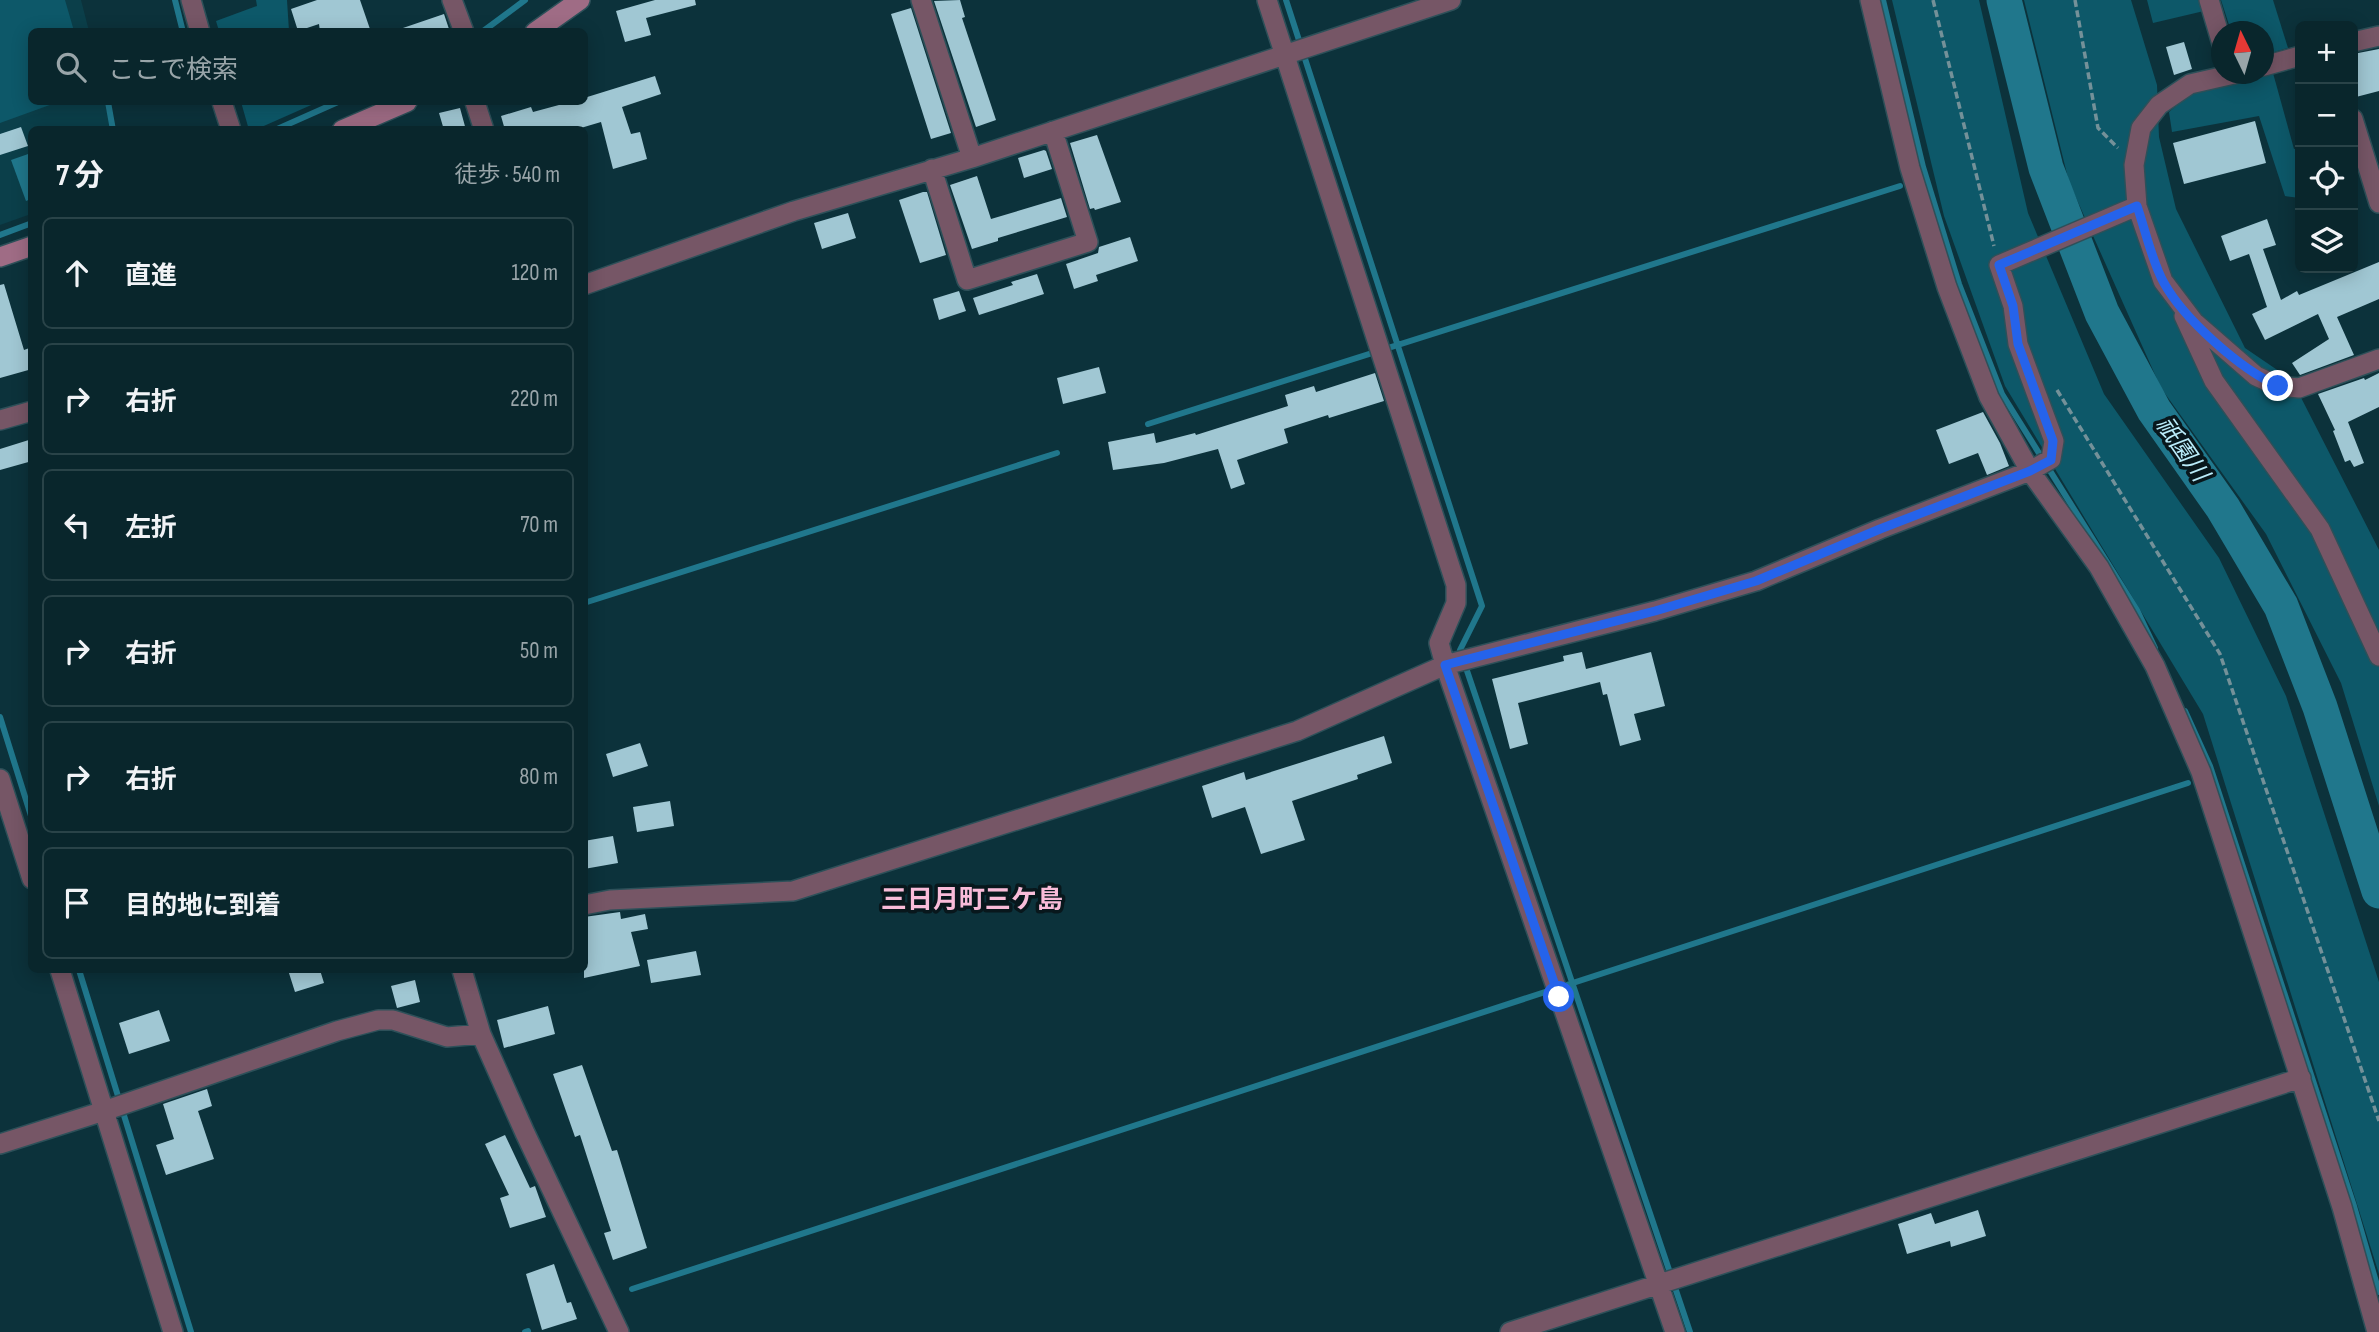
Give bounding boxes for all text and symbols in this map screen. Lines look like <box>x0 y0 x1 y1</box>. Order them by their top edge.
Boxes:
north arrow <box>2211 21 2274 84</box>
map controls <box>2295 21 2358 273</box>
button: + <box>2295 21 2358 84</box>
search box <box>28 28 588 105</box>
icon: search <box>52 48 90 86</box>
text: ここで検索 <box>108 55 238 86</box>
button: − <box>2295 84 2358 147</box>
button: locate <box>2295 147 2358 210</box>
text: 7 分 <box>56 158 104 194</box>
text: 徒歩 · 540 m <box>455 161 560 189</box>
button: layers <box>2295 210 2358 273</box>
icon: ahead <box>58 254 96 292</box>
text: 120 m <box>512 259 558 287</box>
text: 直進 <box>125 261 177 292</box>
route end <box>2262 370 2293 401</box>
icon: right <box>58 380 96 418</box>
text: 220 m <box>510 385 558 413</box>
text: 右折 <box>125 387 177 418</box>
water label: 祇園川 <box>2149 411 2216 489</box>
icon: left <box>58 506 96 544</box>
text: 70 m <box>520 511 558 539</box>
text: 左折 <box>125 513 177 544</box>
icon: right <box>58 632 96 670</box>
text: 50 m <box>520 637 558 665</box>
text: 右折 <box>125 639 177 670</box>
icon: right <box>58 758 96 796</box>
text: 80 m <box>519 763 558 791</box>
text: 右折 <box>125 765 177 796</box>
icon: arrive <box>58 884 96 922</box>
district label: 三日月町三ケ島 <box>881 885 1063 916</box>
text: 目的地に到着 <box>125 891 281 922</box>
route start <box>1543 981 1574 1012</box>

